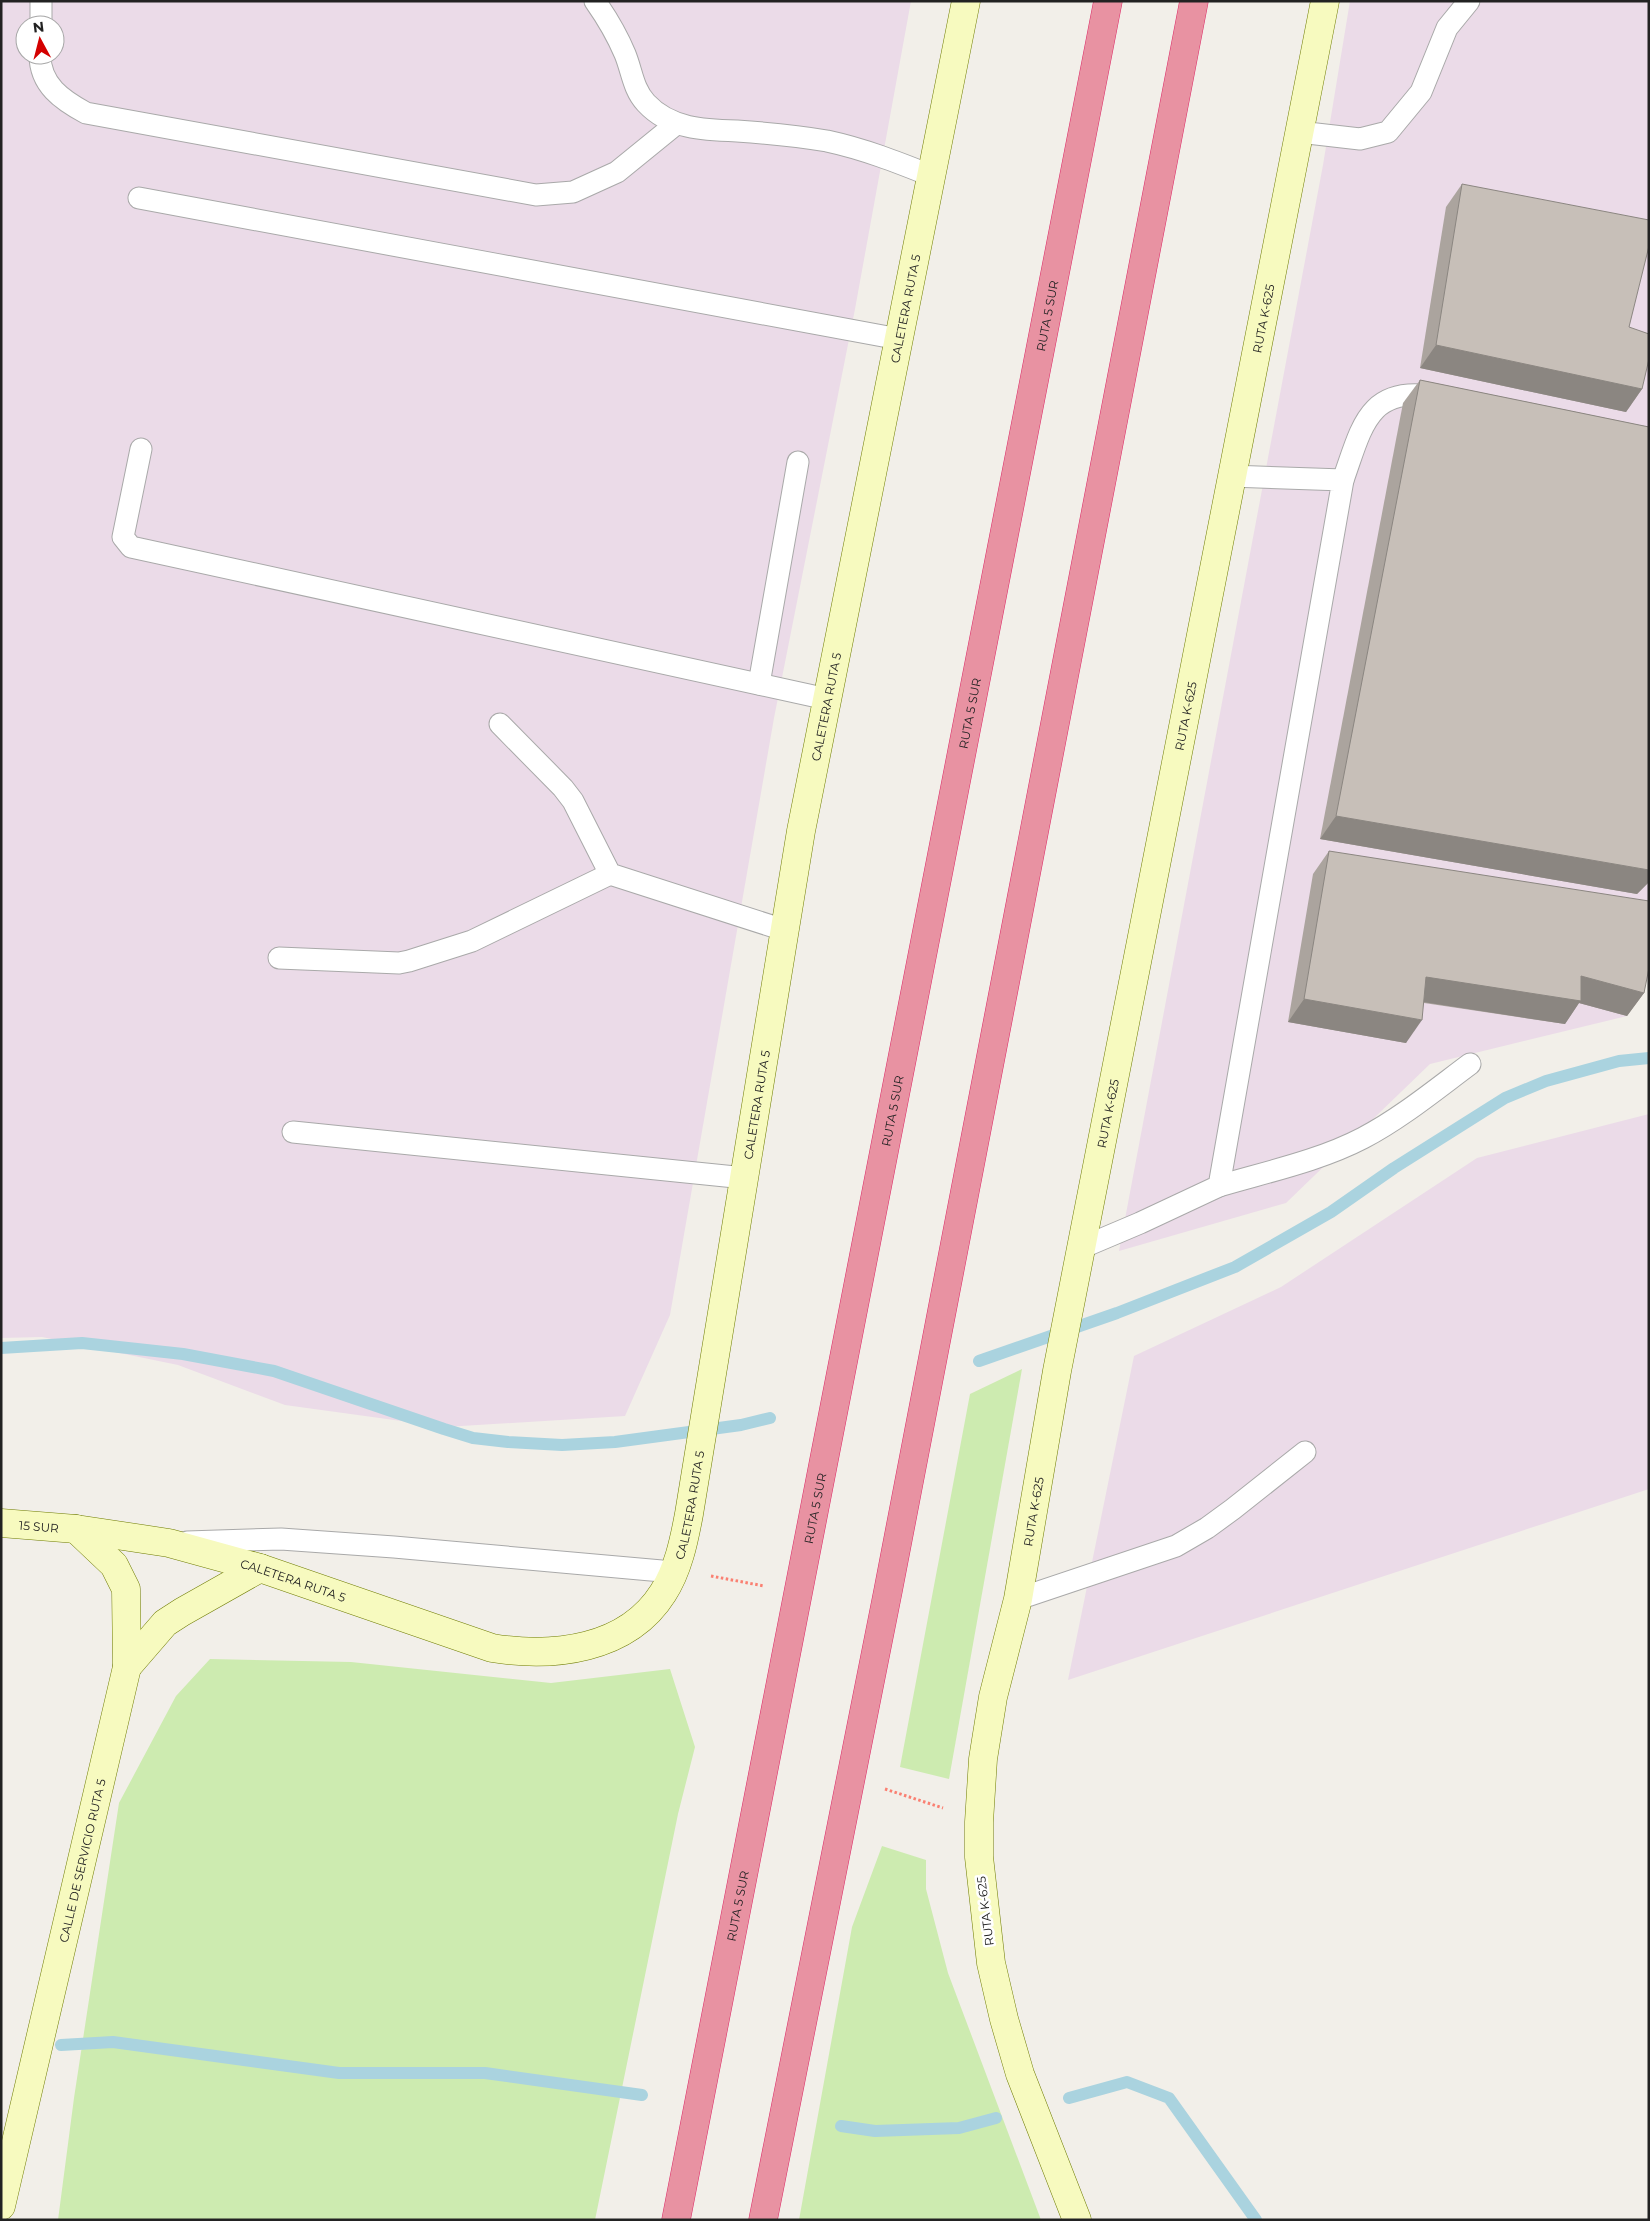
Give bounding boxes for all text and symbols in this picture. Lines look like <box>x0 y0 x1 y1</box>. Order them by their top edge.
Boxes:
north arrow <box>15 15 65 65</box>
text: N <box>32 17 45 37</box>
street label: CALETERA RUTA 5 <box>887 253 923 364</box>
street label: RUTA 5 SUR <box>1033 279 1061 352</box>
street label: RUTA K-625 <box>1249 282 1277 354</box>
street label: CALETERA RUTA 5 <box>808 651 844 762</box>
street label: RUTA 5 SUR <box>955 676 984 750</box>
street label: RUTA K-625 <box>1171 680 1199 752</box>
street label: CALETERA RUTA 5 <box>740 1049 773 1160</box>
street label: RUTA 5 SUR <box>878 1074 906 1148</box>
street label: RUTA K-625 <box>1093 1077 1122 1149</box>
street label: CALETERA RUTA 5 <box>671 1449 707 1561</box>
street label: RUTA 5 SUR <box>800 1471 829 1545</box>
street label: RUTA K-625 <box>1020 1476 1046 1547</box>
street label: 15 SUR <box>18 1517 60 1535</box>
street label: CALETERA RUTA 5 <box>239 1556 348 1605</box>
street label: CALLE DE SERVICIO RUTA 5 <box>55 1777 108 1944</box>
street label: RUTA 5 SUR <box>723 1869 751 1943</box>
street label: RUTA K-625 <box>973 1875 997 1947</box>

